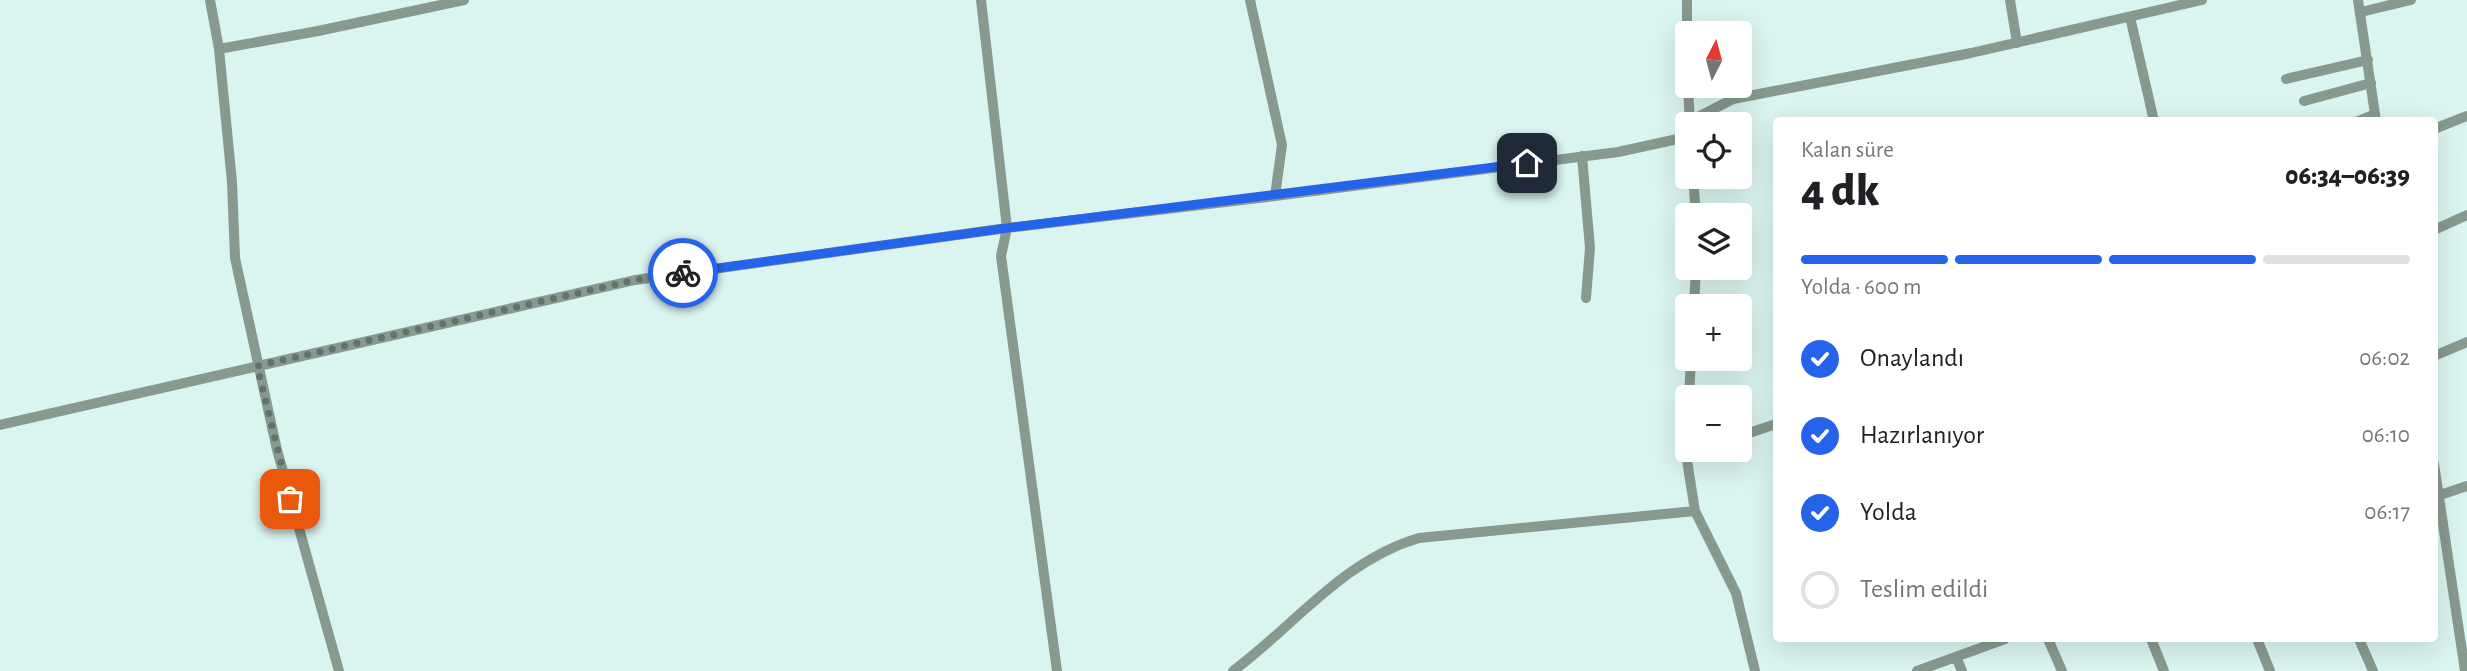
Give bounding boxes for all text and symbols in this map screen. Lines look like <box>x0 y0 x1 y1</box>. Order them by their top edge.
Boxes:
north arrow <box>1675 21 1752 98</box>
map controls <box>1675 21 1752 462</box>
button: locate <box>1675 112 1752 189</box>
pin <box>1497 133 1557 193</box>
text: Kalan süre <box>1801 139 1894 162</box>
icon: home <box>1508 144 1546 182</box>
text: 06:34–06:39 <box>2285 163 2410 189</box>
text: 4 dk <box>1801 168 1879 214</box>
button: layers <box>1675 203 1752 280</box>
courier <box>648 238 718 308</box>
icon: bike <box>664 254 702 292</box>
text: Yolda · 600 m <box>1801 276 1921 299</box>
button: + <box>1675 294 1752 371</box>
icon: check <box>1801 340 1839 378</box>
text: Onaylandı <box>1860 345 1964 371</box>
text: 06:02 <box>2359 347 2410 370</box>
button: − <box>1675 385 1752 462</box>
icon: check <box>1801 417 1839 455</box>
text: Hazırlanıyor <box>1860 422 1984 448</box>
text: 06:10 <box>2362 424 2410 447</box>
pin <box>260 469 320 529</box>
icon: bag <box>271 480 309 518</box>
icon: check <box>1801 494 1839 532</box>
text: Yolda <box>1860 499 1917 525</box>
text: 06:17 <box>2364 501 2410 524</box>
text: Teslim edildi <box>1860 576 1988 602</box>

